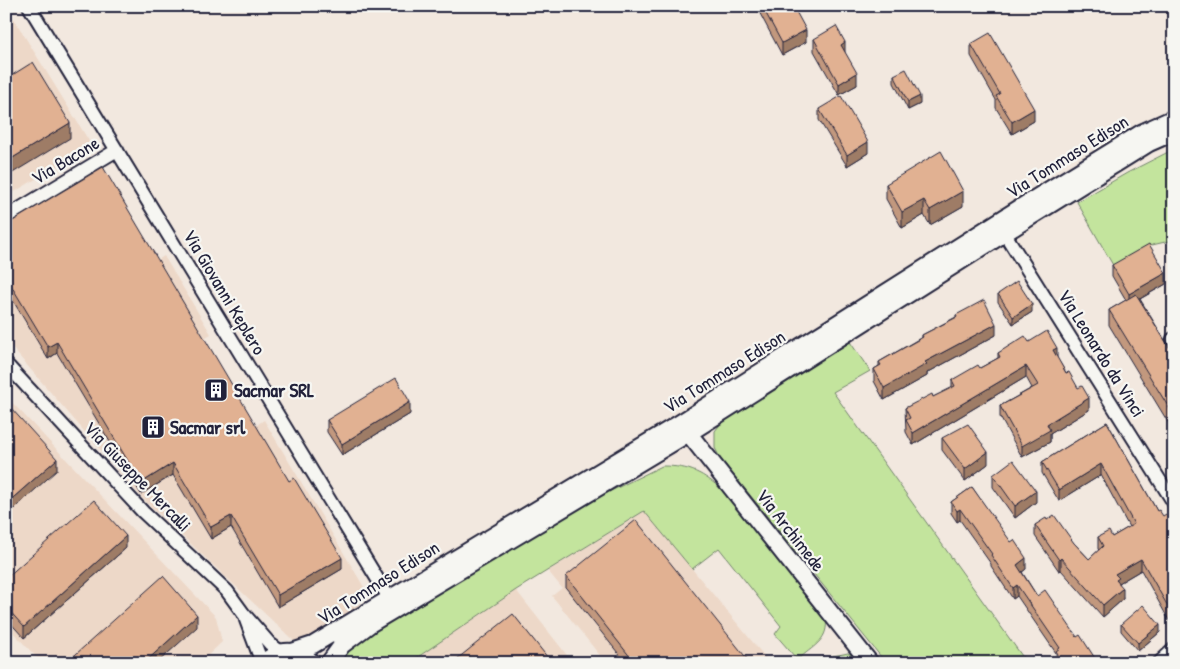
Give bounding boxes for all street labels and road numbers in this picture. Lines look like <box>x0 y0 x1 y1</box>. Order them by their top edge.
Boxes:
street label: Via Tommaso Edison <box>1001 108 1133 204</box>
street label: Via Bacone <box>26 129 104 190</box>
street label: Via Giovanni Keplero <box>177 225 273 360</box>
street label: Via Leonardo da Vinci <box>1052 284 1152 422</box>
street label: Via Tommaso Edison <box>658 323 790 419</box>
street label: Via Giuseppe Mercalli <box>79 415 197 537</box>
street label: Via Archimede <box>750 483 832 577</box>
street label: Via Tommaso Edison <box>312 534 444 630</box>

